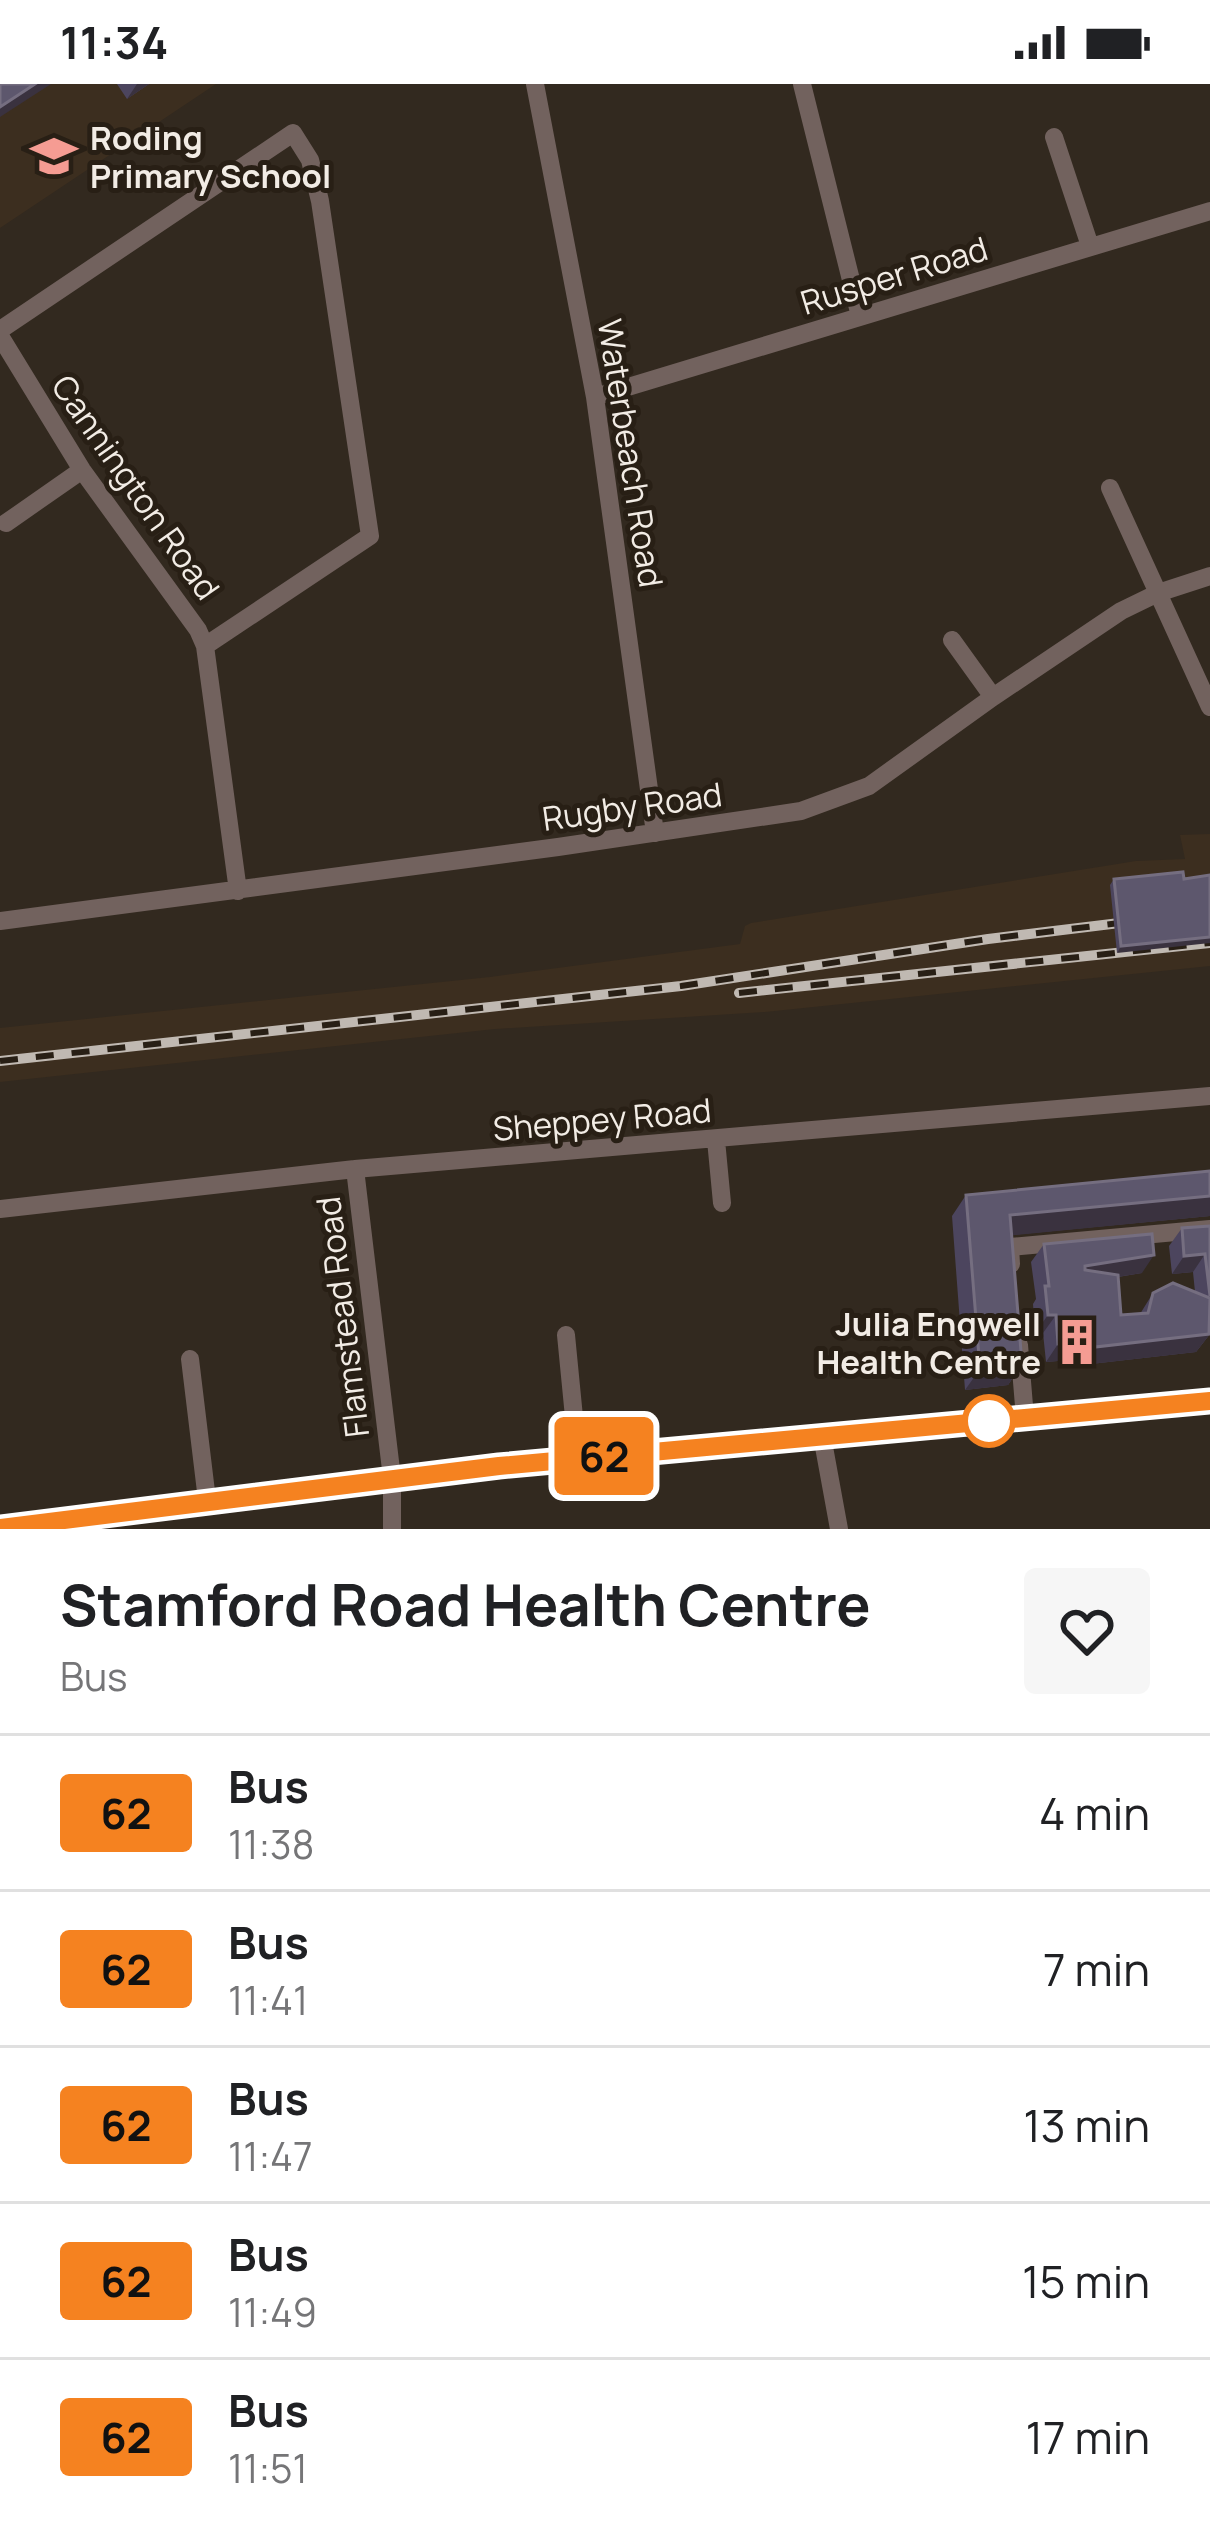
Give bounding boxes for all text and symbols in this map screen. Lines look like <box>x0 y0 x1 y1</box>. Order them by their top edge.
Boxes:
text: 11:34 <box>60 11 168 73</box>
place label: Roding Primary School <box>90 115 331 198</box>
school or university icon: Roding Primary School <box>29 131 79 181</box>
street label: Rusper Road <box>795 225 993 325</box>
street label: Waterbeach Road <box>588 316 674 590</box>
street label: Cannington Road <box>42 366 230 608</box>
street label: Rugby Road <box>539 771 725 841</box>
street label: Sheppey Road <box>491 1087 713 1151</box>
street label: Flamstead Road <box>305 1194 379 1440</box>
place label: Julia Engwell Health Centre <box>816 1301 1041 1384</box>
building icon: Julia Engwell Health Centre <box>1052 1317 1102 1367</box>
unlabelled marker <box>964 1396 1014 1446</box>
line badge: 62 <box>550 1417 658 1495</box>
text: 62 <box>578 1427 630 1485</box>
text: Stamford Road Health Centre <box>60 1565 871 1643</box>
button: heart <box>1024 1568 1150 1694</box>
text: Bus <box>60 1649 128 1703</box>
text: Bus <box>228 1755 309 1817</box>
text: 4 min <box>1039 1782 1150 1844</box>
text: 62 <box>100 1784 152 1842</box>
text: 11:38 <box>228 1817 314 1871</box>
text: Bus <box>228 1911 309 1973</box>
text: 7 min <box>1043 1938 1150 2000</box>
text: 62 <box>100 1940 152 1998</box>
text: 11:41 <box>228 1973 308 2027</box>
text: Bus <box>228 2067 309 2129</box>
text: 13 min <box>1023 2094 1150 2156</box>
text: 62 <box>100 2096 152 2154</box>
text: 11:47 <box>228 2129 313 2183</box>
text: Bus <box>228 2223 309 2285</box>
text: 15 min <box>1022 2250 1150 2312</box>
text: 62 <box>100 2252 152 2310</box>
text: 11:49 <box>228 2285 317 2339</box>
text: Bus <box>228 2379 309 2441</box>
text: 17 min <box>1025 2406 1150 2468</box>
text: 62 <box>100 2408 152 2466</box>
text: 11:51 <box>228 2441 308 2495</box>

